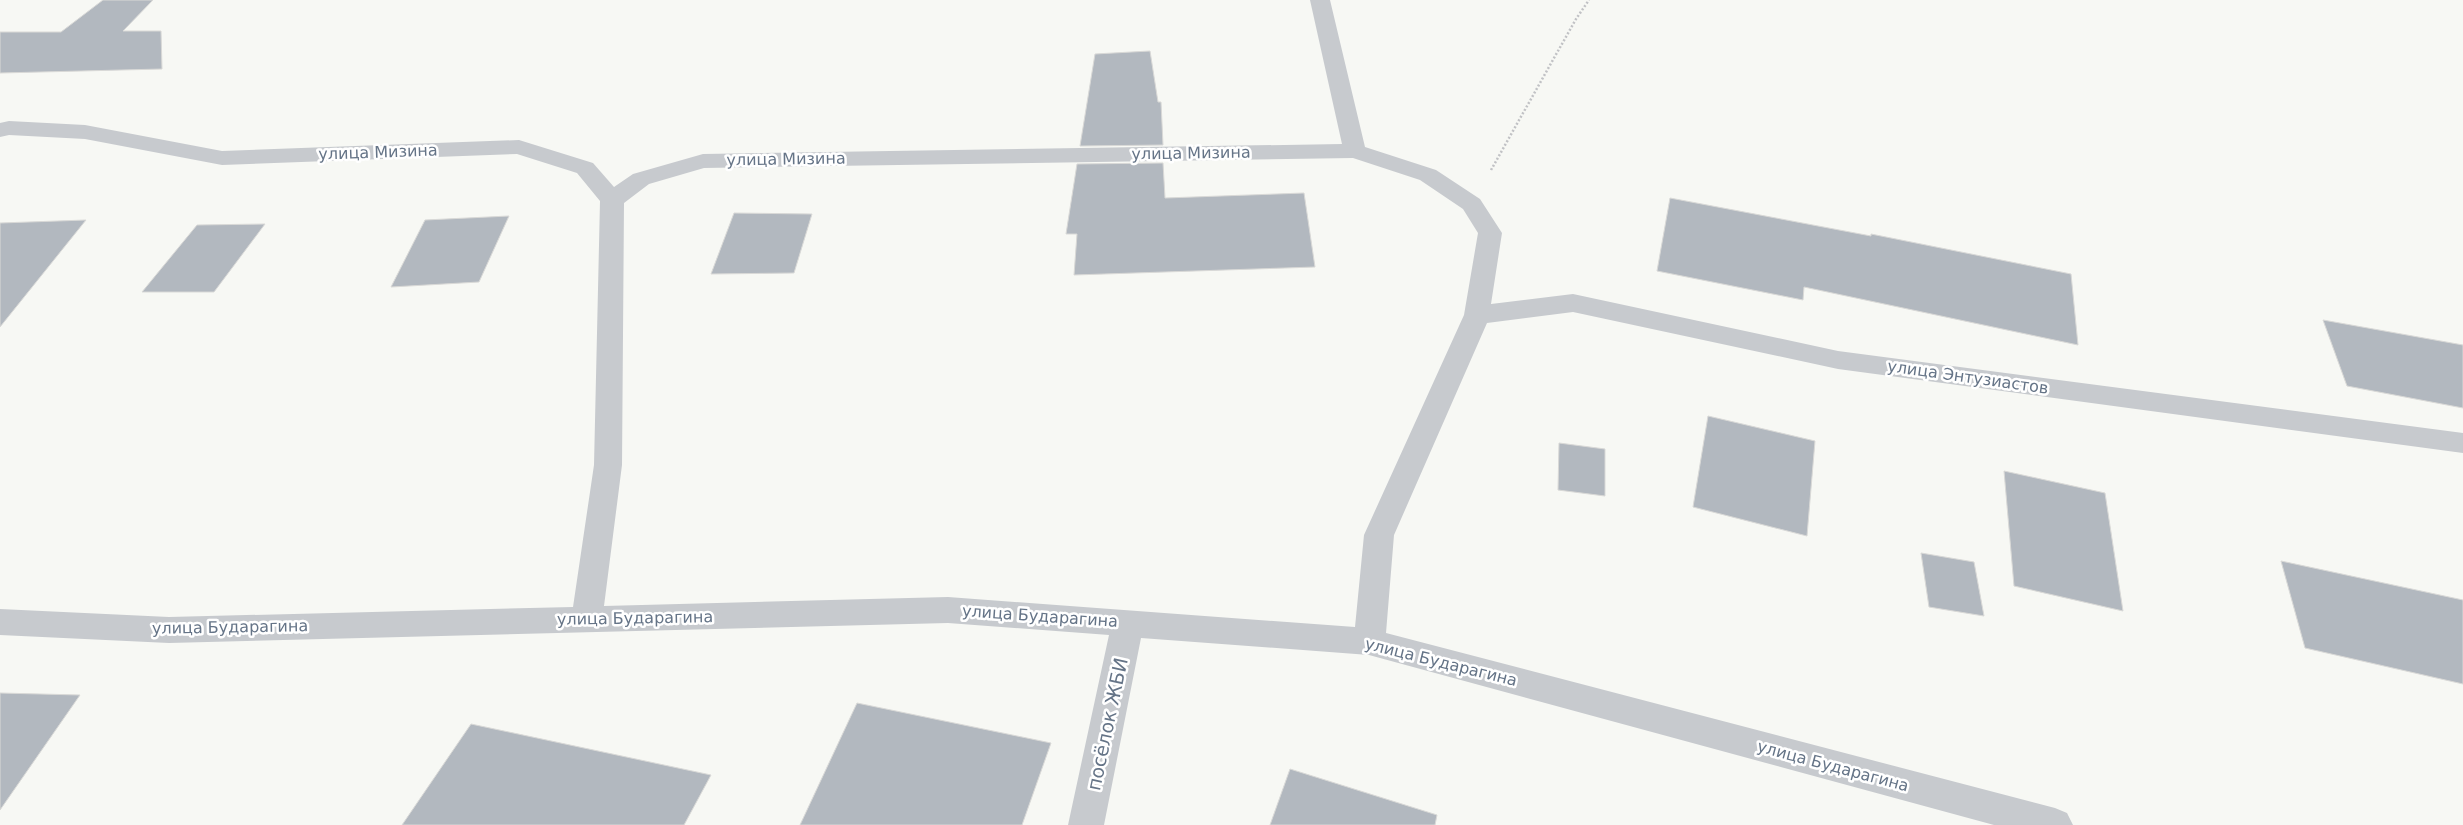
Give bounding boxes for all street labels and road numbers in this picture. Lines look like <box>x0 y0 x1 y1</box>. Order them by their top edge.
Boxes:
street label: улица Мизина <box>318 140 438 164</box>
street label: улица Мизина <box>1131 142 1251 164</box>
street label: улица Мизина <box>726 148 846 170</box>
street label: улица Энтузиастов <box>1886 356 2050 398</box>
street label: улица Бударагина <box>961 601 1119 631</box>
street label: улица Бударагина <box>557 607 713 629</box>
street label: улица Бударагина <box>152 616 308 638</box>
street label: улица Бударагина <box>1363 634 1519 690</box>
street label: посёлок ЖБИ <box>1082 656 1132 792</box>
street label: улица Бударагина <box>1755 737 1911 795</box>

